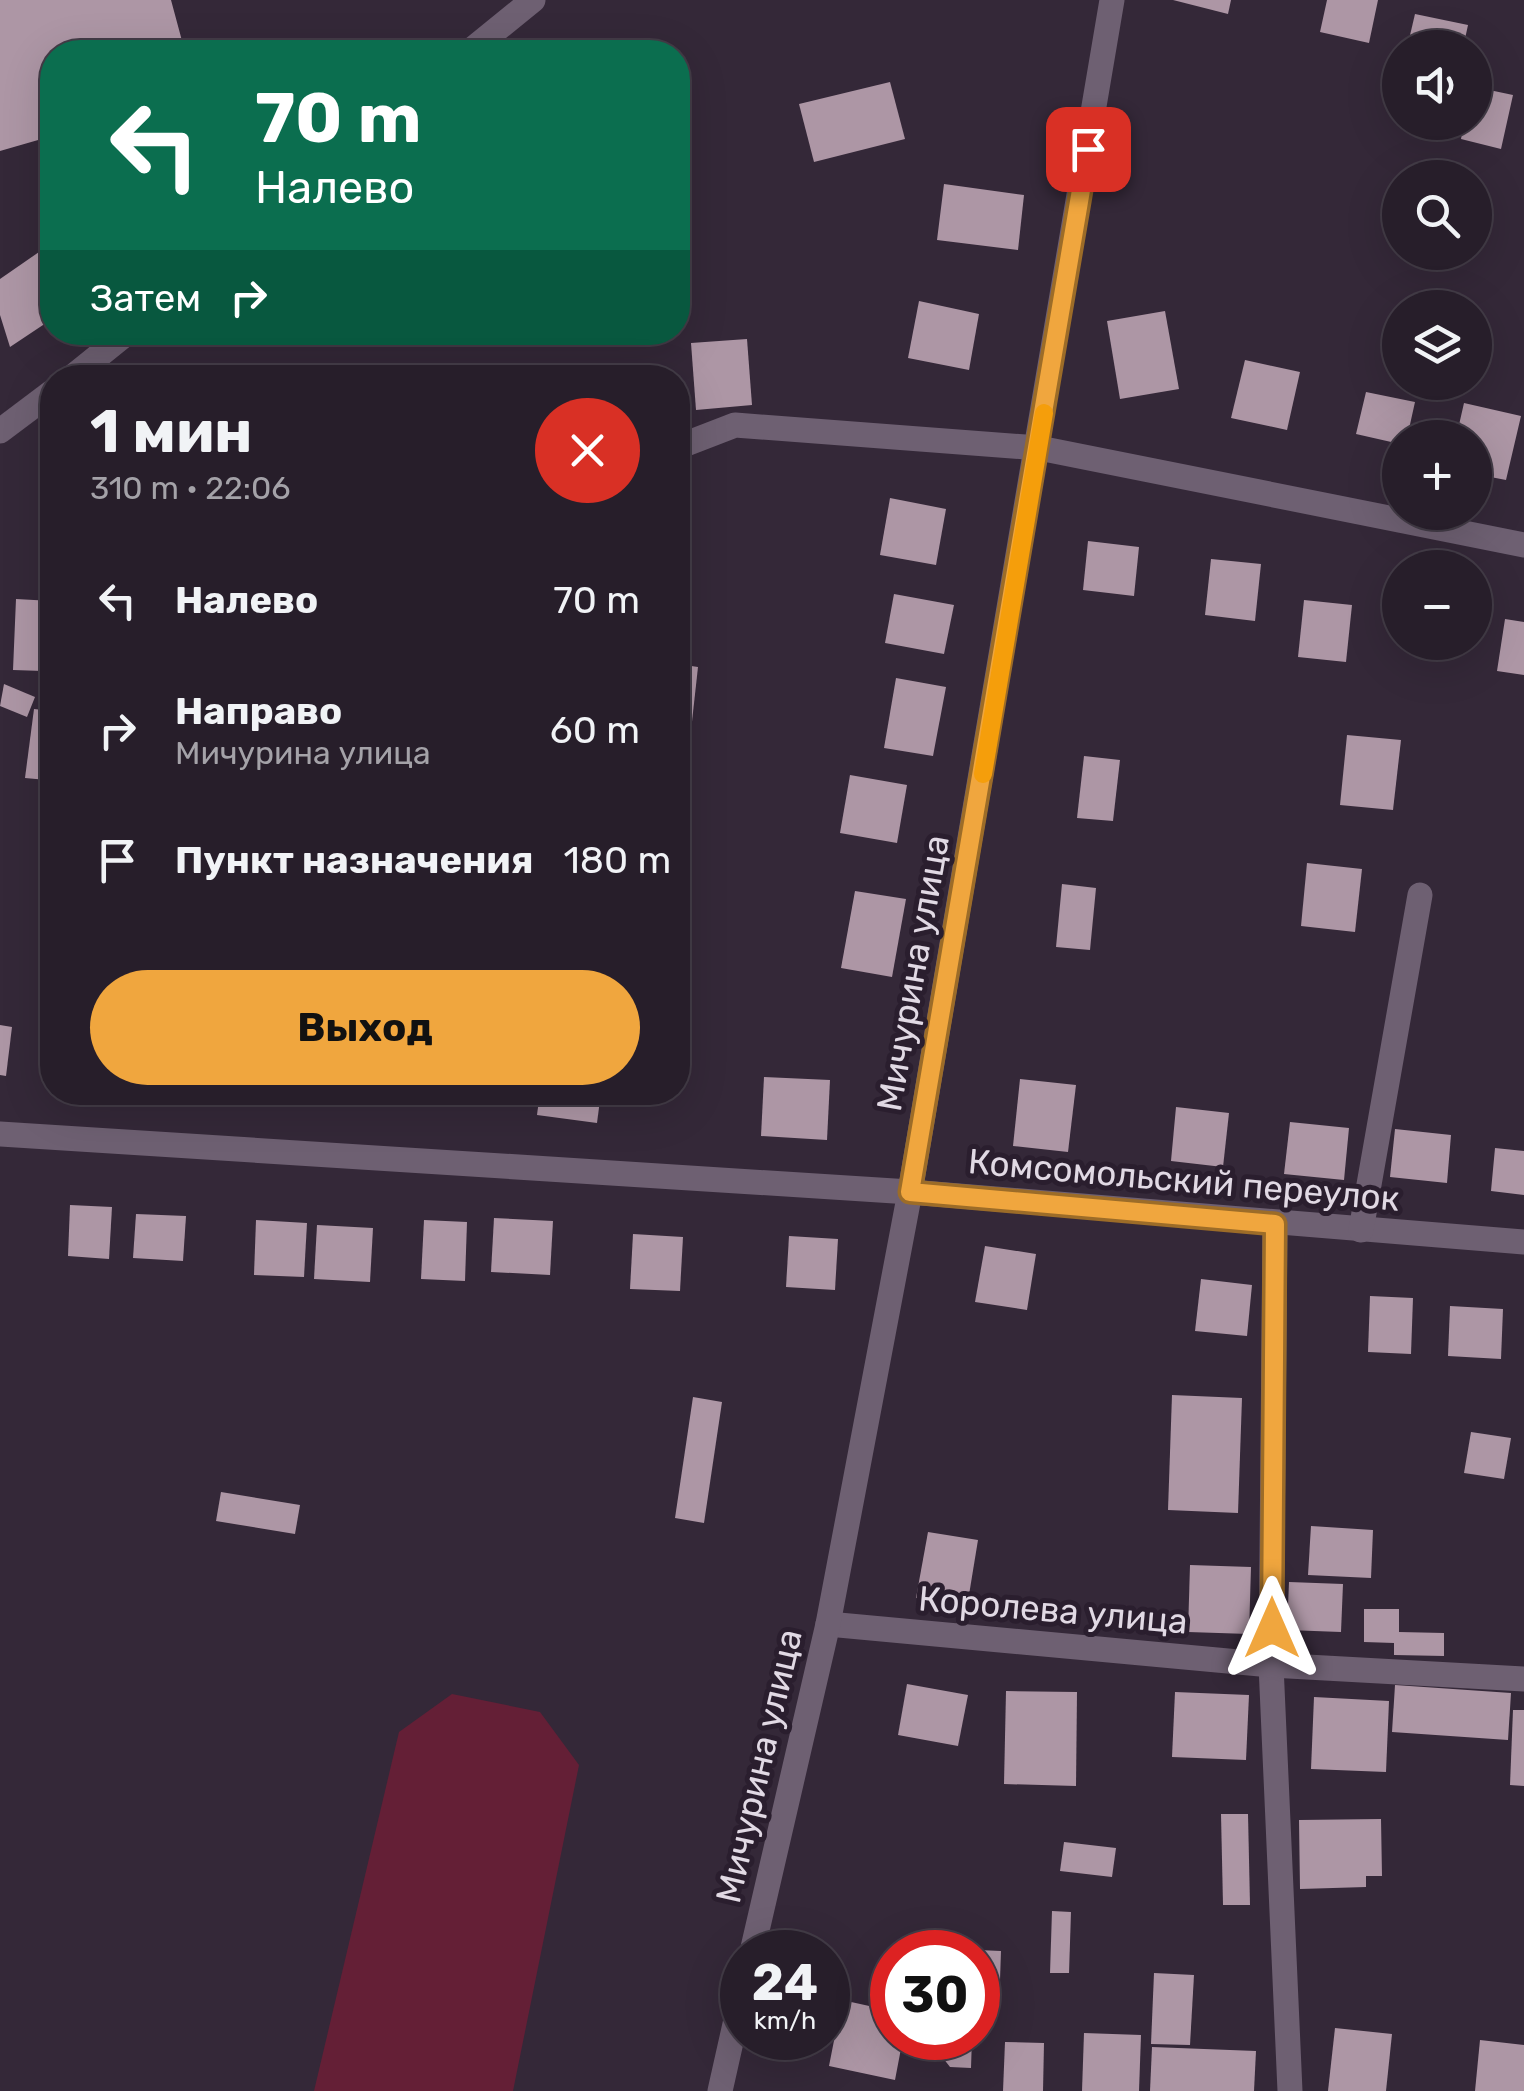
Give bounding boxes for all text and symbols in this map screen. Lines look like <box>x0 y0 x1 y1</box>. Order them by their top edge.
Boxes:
map controls <box>1382 30 1492 660</box>
button: sound <box>1382 30 1492 140</box>
text: 70 m <box>255 77 422 160</box>
icon: left <box>90 80 220 210</box>
pin <box>1046 107 1131 192</box>
icon: arrive <box>1061 122 1116 177</box>
button: search <box>1382 160 1492 270</box>
text: Налево <box>255 161 414 214</box>
icon: right <box>221 270 276 325</box>
text: Затем <box>90 275 201 321</box>
button: layers <box>1382 290 1492 400</box>
text: 1 мин <box>90 396 253 467</box>
button: close <box>535 398 640 503</box>
button: + <box>1382 420 1492 530</box>
text: 310 m · 22:06 <box>90 469 291 507</box>
button: − <box>1382 550 1492 660</box>
icon: left <box>90 573 145 628</box>
text: Налево <box>175 577 318 623</box>
text: 70 m <box>553 577 640 623</box>
text: Направо <box>175 688 342 734</box>
icon: right <box>90 703 145 758</box>
text: 60 m <box>550 707 640 753</box>
text: Мичурина улица <box>175 734 431 772</box>
street label: Мичурина улица <box>868 832 958 1114</box>
icon: arrive <box>90 833 145 888</box>
text: Пункт назначения <box>175 837 534 883</box>
text: 180 m <box>564 837 671 883</box>
button: Выход <box>90 970 640 1085</box>
street label: Комсомольский переулок <box>967 1140 1401 1220</box>
position arrow <box>1220 1576 1324 1680</box>
street label: Королева улица <box>917 1577 1189 1643</box>
street label: Мичурина улица <box>707 1625 811 1907</box>
speed limit sign: 30 <box>870 1930 1000 2060</box>
text: 24 <box>752 1953 818 2013</box>
text: km/h <box>754 2006 816 2035</box>

